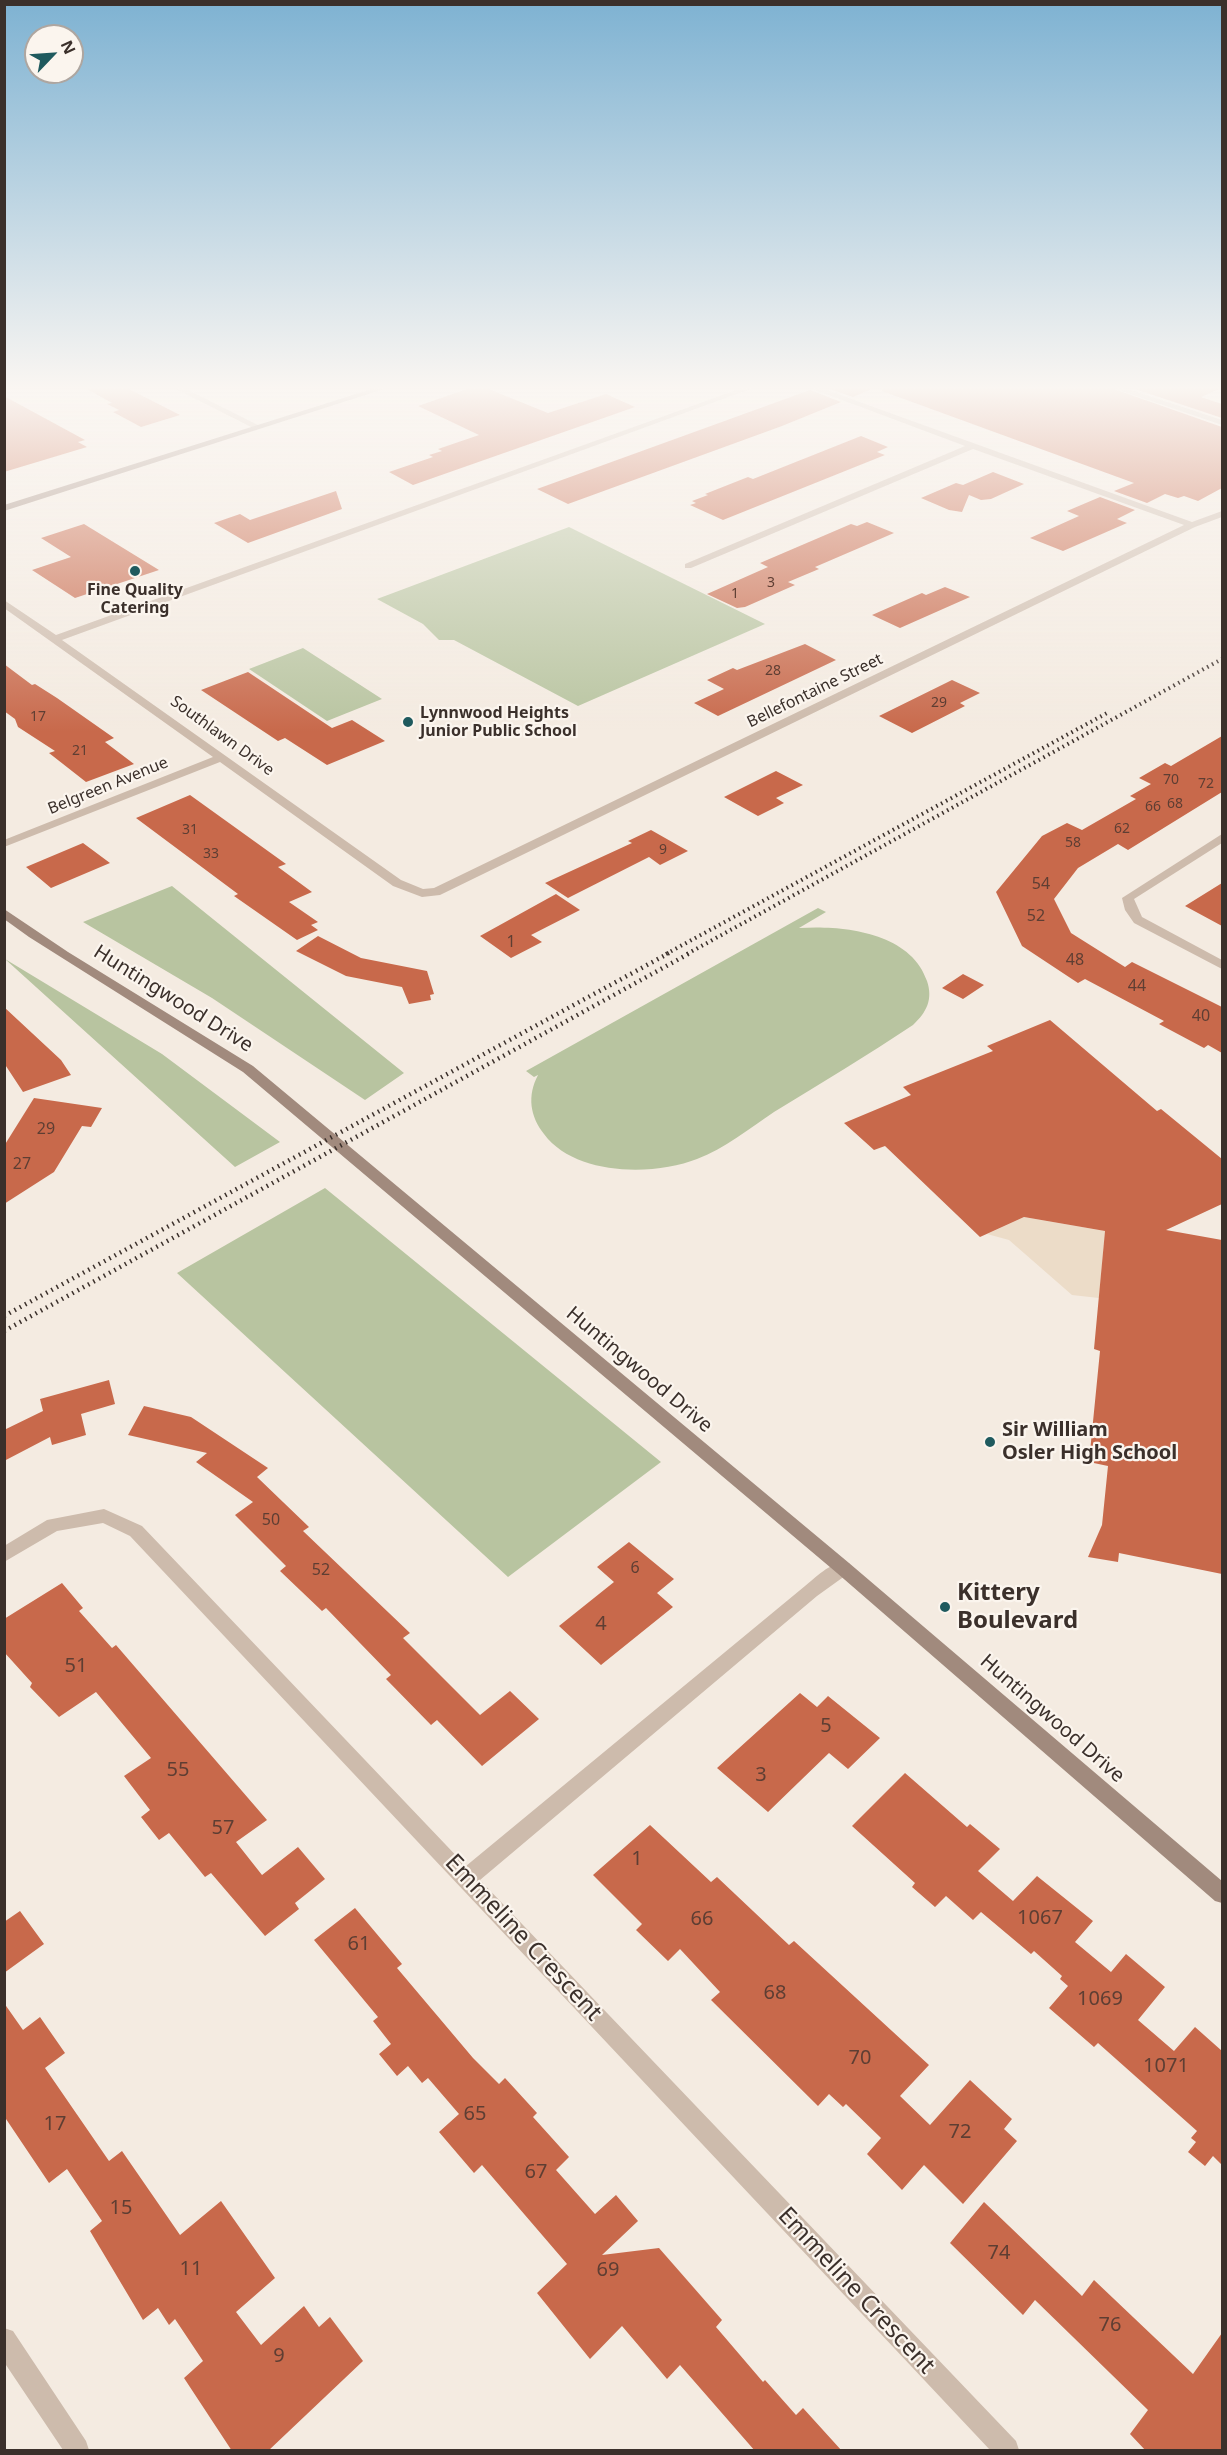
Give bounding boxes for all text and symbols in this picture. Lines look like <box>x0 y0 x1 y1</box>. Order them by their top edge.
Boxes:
north arrow <box>24 24 84 84</box>
text: N <box>56 37 81 58</box>
marker: Fine Quality Catering <box>128 564 142 578</box>
house number: 3 <box>767 575 775 591</box>
place label: Fine Quality Catering <box>87 580 183 618</box>
house number: 1 <box>731 586 739 602</box>
street label: Bellefontaine Street <box>744 650 886 732</box>
house number: 28 <box>765 663 781 679</box>
street label: Southlawn Drive <box>166 692 278 780</box>
house number: 29 <box>931 695 947 711</box>
place label: Lynnwood Heights Junior Public School <box>420 703 577 741</box>
house number: 17 <box>30 709 46 725</box>
marker: Lynnwood Heights Junior Public School <box>401 715 415 729</box>
house number: 21 <box>72 743 88 759</box>
street label: Belgreen Avenue <box>45 753 171 819</box>
house number: 70 <box>1163 772 1179 788</box>
house number: 72 <box>1198 776 1214 792</box>
house number: 68 <box>1167 796 1183 812</box>
house number: 66 <box>1145 799 1161 815</box>
house number: 62 <box>1114 821 1130 837</box>
house number: 31 <box>182 822 198 838</box>
house number: 58 <box>1065 835 1081 851</box>
house number: 9 <box>659 842 667 858</box>
house number: 33 <box>203 846 219 862</box>
house number: 54 <box>1032 874 1050 894</box>
house number: 52 <box>1027 906 1045 926</box>
house number: 1 <box>506 932 516 952</box>
street label: Huntingwood Drive <box>89 940 257 1058</box>
house number: 48 <box>1066 950 1084 970</box>
house number: 44 <box>1128 976 1146 996</box>
house number: 40 <box>1192 1006 1210 1026</box>
house number: 29 <box>37 1119 55 1139</box>
house number: 27 <box>13 1154 31 1174</box>
street label: Huntingwood Drive <box>561 1302 717 1438</box>
place label: Sir William Osler High School <box>1002 1418 1177 1465</box>
marker: Sir William Osler High School <box>983 1435 997 1449</box>
house number: 50 <box>262 1510 280 1530</box>
house number: 6 <box>630 1558 640 1578</box>
house number: 52 <box>312 1560 330 1580</box>
place label: Kittery Boulevard <box>957 1579 1078 1635</box>
marker: Kittery Boulevard <box>938 1600 952 1614</box>
house number: 4 <box>595 1612 607 1636</box>
street label: Huntingwood Drive <box>975 1650 1129 1788</box>
house number: 51 <box>65 1654 87 1678</box>
house number: 5 <box>820 1714 832 1738</box>
house number: 55 <box>167 1758 189 1782</box>
house number: 3 <box>755 1763 767 1787</box>
house number: 57 <box>212 1816 234 1840</box>
house number: 1 <box>631 1847 643 1871</box>
street label: Emmeline Crescent <box>438 1849 608 2027</box>
house number: 1067 <box>1017 1906 1063 1930</box>
house number: 66 <box>691 1907 713 1931</box>
house number: 61 <box>348 1932 370 1956</box>
house number: 68 <box>764 1981 786 2005</box>
house number: 1069 <box>1077 1987 1123 2011</box>
house number: 70 <box>849 2046 871 2070</box>
house number: 1071 <box>1143 2054 1189 2078</box>
house number: 65 <box>464 2102 486 2126</box>
house number: 17 <box>44 2112 66 2136</box>
house number: 72 <box>949 2120 971 2144</box>
house number: 67 <box>525 2160 547 2184</box>
house number: 15 <box>110 2196 132 2220</box>
street label: Emmeline Crescent <box>771 2202 941 2380</box>
house number: 74 <box>988 2241 1010 2265</box>
house number: 11 <box>180 2257 202 2281</box>
house number: 69 <box>597 2258 619 2282</box>
house number: 76 <box>1099 2313 1121 2337</box>
house number: 9 <box>273 2344 285 2368</box>

